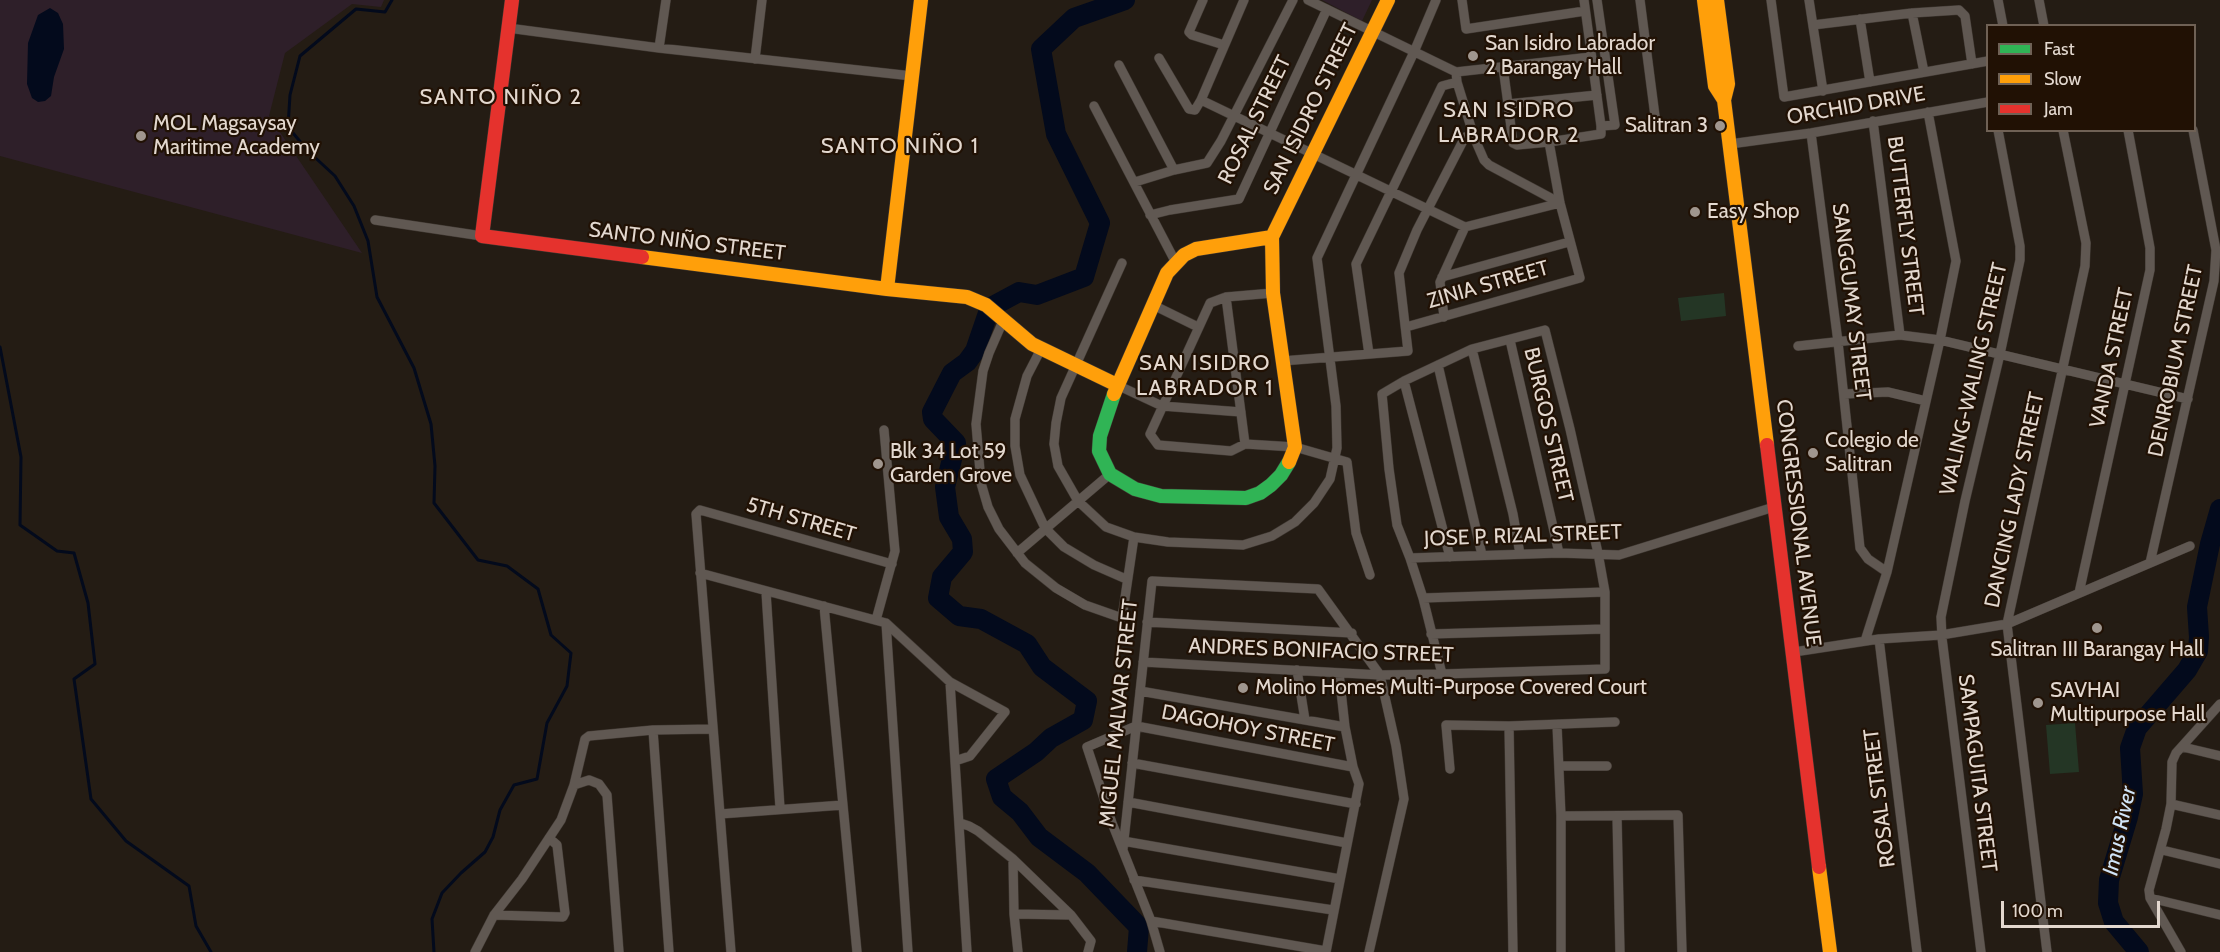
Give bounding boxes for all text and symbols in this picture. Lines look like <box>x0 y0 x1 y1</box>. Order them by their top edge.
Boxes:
street label: SAN ISIDRO STREET <box>1259 19 1363 199</box>
legend <box>1986 24 2196 132</box>
place label: San Isidro Labrador 2 Barangay Hall <box>1485 31 1655 81</box>
text: Fast <box>2044 38 2075 60</box>
marker: San Isidro Labrador 2 Barangay Hall <box>1466 49 1480 63</box>
street label: ROSAL STREET <box>1213 52 1297 188</box>
text: Slow <box>2044 68 2081 90</box>
street label: ORCHID DRIVE <box>1785 81 1927 131</box>
district label: SANTO NIÑO 2 <box>420 85 582 111</box>
district label: SAN ISIDRO LABRADOR 2 <box>1438 98 1580 150</box>
text: Jam <box>2044 98 2073 120</box>
place label: MOL Magsaysay Maritime Academy <box>153 111 320 161</box>
place label: Salitran 3 <box>1625 113 1708 139</box>
marker: Salitran 3 <box>1713 119 1727 133</box>
marker: MOL Magsaysay Maritime Academy <box>134 129 148 143</box>
district label: SANTO NIÑO 1 <box>821 134 979 160</box>
street label: BUTTERFLY STREET <box>1881 135 1929 317</box>
place label: Easy Shop <box>1707 199 1800 225</box>
street label: SANGGUMAY STREET <box>1826 202 1876 402</box>
marker: Easy Shop <box>1688 205 1702 219</box>
street label: SANTO NIÑO STREET <box>587 217 787 267</box>
street label: ZINIA STREET <box>1424 256 1552 314</box>
street label: WALING-WALING STREET <box>1935 260 2013 498</box>
street label: DENROBIUM STREET <box>2143 263 2209 459</box>
street label: VANDA STREET <box>2085 286 2139 430</box>
street label: BURGOS STREET <box>1518 345 1578 505</box>
district label: SAN ISIDRO LABRADOR 1 <box>1136 351 1274 402</box>
street label: DANCING LADY STREET <box>1980 390 2050 610</box>
street label: CONGRESSIONAL AVENUE <box>1770 398 1826 648</box>
place label: Colegio de Salitran <box>1825 428 1919 478</box>
place label: Blk 34 Lot 59 Garden Grove <box>890 439 1012 489</box>
marker: Colegio de Salitran <box>1806 446 1820 460</box>
marker: Blk 34 Lot 59 Garden Grove <box>871 457 885 471</box>
street label: 5TH STREET <box>743 492 859 548</box>
street label: JOSE P. RIZAL STREET <box>1424 520 1622 552</box>
street label: MIGUEL MALVAR STREET <box>1094 598 1144 828</box>
marker: Salitran III Barangay Hall <box>2090 621 2104 635</box>
street label: ANDRES BONIFACIO STREET <box>1188 634 1454 668</box>
place label: Salitran III Barangay Hall <box>1990 637 2204 663</box>
street label: SAMPAGUITA STREET <box>1952 673 2002 873</box>
place label: Molino Homes Multi-Purpose Covered Court <box>1255 675 1647 701</box>
place label: SAVHAI Multipurpose Hall <box>2050 678 2206 728</box>
marker: Molino Homes Multi-Purpose Covered Court <box>1236 681 1250 695</box>
marker: SAVHAI Multipurpose Hall <box>2031 696 2045 710</box>
street label: DAGOHOY STREET <box>1159 700 1337 758</box>
street label: ROSAL STREET <box>1859 727 1901 869</box>
water label: Imus River <box>2098 784 2142 878</box>
scale bar <box>2004 889 2163 927</box>
text: 100 m <box>2012 900 2063 922</box>

